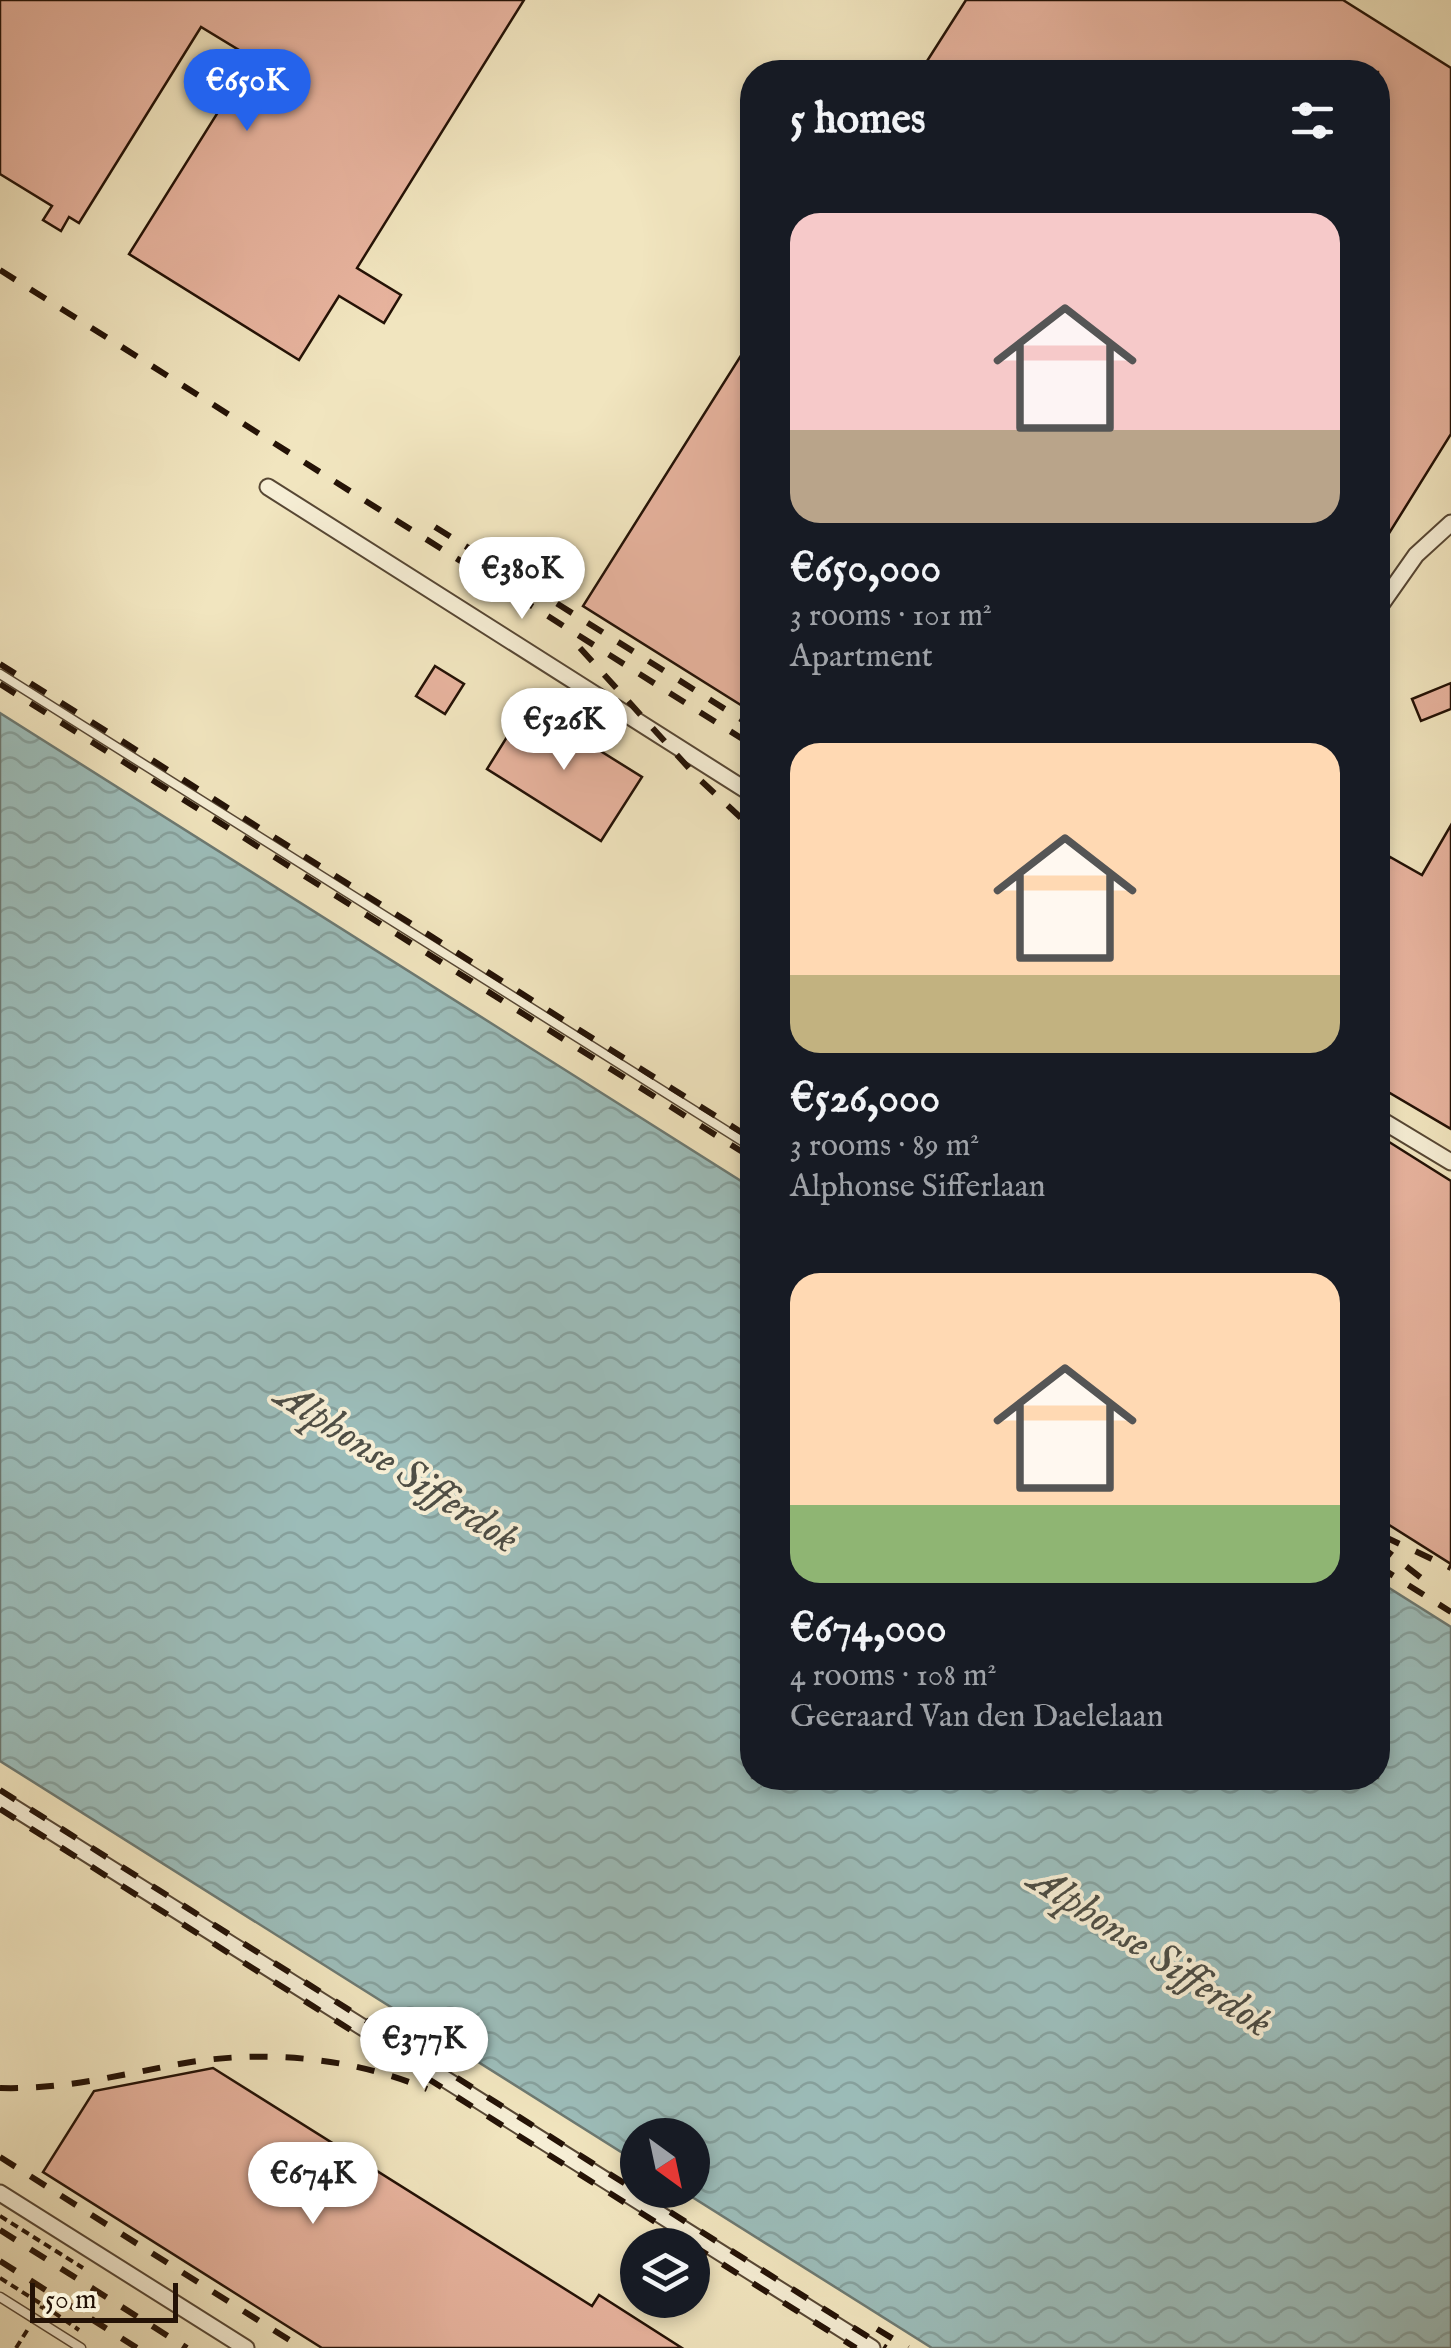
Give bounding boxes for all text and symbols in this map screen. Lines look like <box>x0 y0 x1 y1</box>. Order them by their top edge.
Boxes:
pin: €650K <box>177 49 317 134</box>
text: €650K <box>206 61 288 102</box>
icon: filters <box>1285 93 1340 148</box>
text: 5 homes <box>790 94 926 147</box>
icon: home <box>975 278 1155 458</box>
pin: €380K <box>452 537 592 622</box>
text: €650,000 <box>790 543 941 596</box>
text: €380K <box>481 549 563 590</box>
text: 3 rooms · 101 m² <box>790 596 992 637</box>
text: Apartment <box>790 637 933 678</box>
pin: €526K <box>494 688 634 773</box>
text: €526K <box>523 700 605 741</box>
icon: home <box>975 808 1155 988</box>
text: €526,000 <box>790 1073 940 1126</box>
text: 3 rooms · 89 m² <box>790 1126 979 1167</box>
text: Alphonse Sifferlaan <box>790 1167 1046 1208</box>
icon: home <box>975 1338 1155 1518</box>
water label: Alphonse Sifferdok <box>262 1368 528 1566</box>
text: €674,000 <box>790 1603 947 1656</box>
text: 4 rooms · 108 m² <box>790 1656 997 1697</box>
text: Geeraard Van den Daelelaan <box>790 1697 1164 1738</box>
water label: Alphonse Sifferdok <box>1015 1852 1281 2050</box>
pin: €377K <box>354 2007 494 2092</box>
text: €377K <box>382 2019 466 2060</box>
north arrow <box>620 2118 710 2208</box>
map controls <box>620 2118 710 2318</box>
pin: €674K <box>243 2142 383 2227</box>
text: €674K <box>270 2154 356 2195</box>
button: layers <box>620 2228 710 2318</box>
scale bar <box>30 2278 178 2322</box>
text: 50 m <box>45 2283 97 2318</box>

